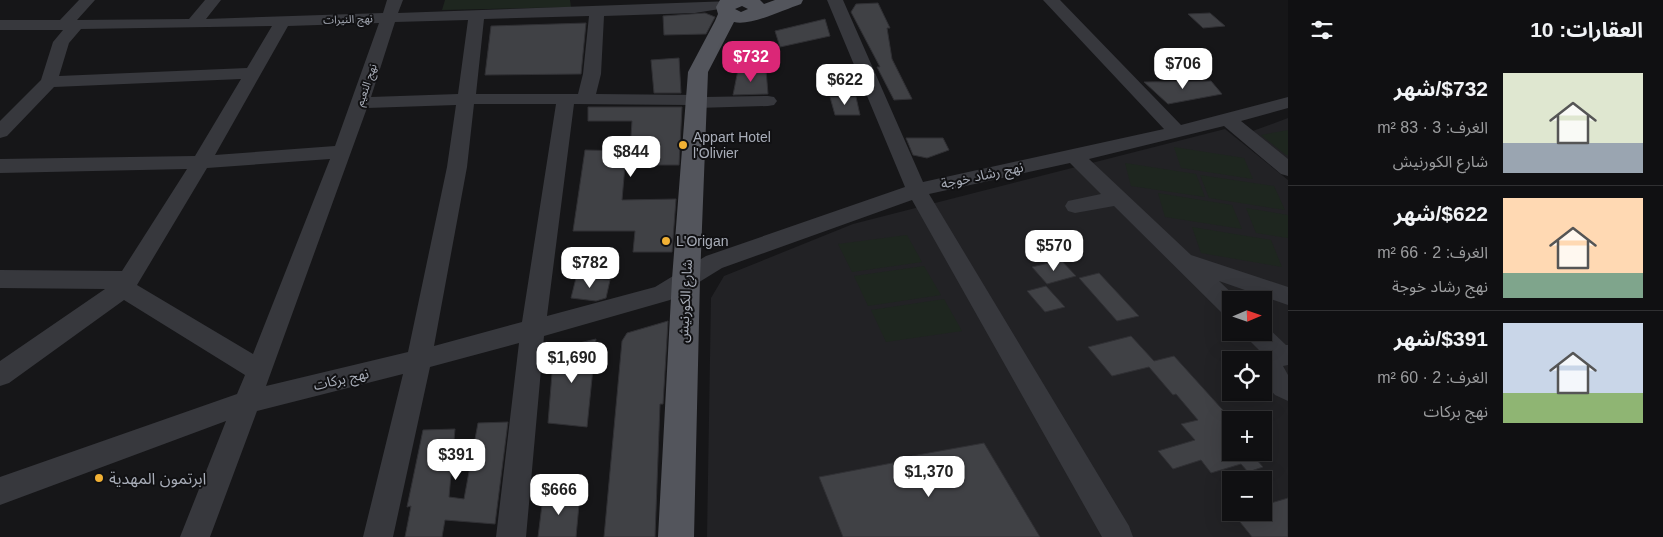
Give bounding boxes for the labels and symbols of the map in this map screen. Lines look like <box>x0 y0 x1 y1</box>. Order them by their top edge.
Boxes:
street label: نهج النيرات <box>323 12 373 28</box>
pin: $732 <box>721 41 781 83</box>
pin: $706 <box>1153 48 1213 90</box>
street label: نهج النعيم <box>353 62 382 109</box>
pin: $622 <box>815 64 875 106</box>
place label: Appart Hotel l'Olivier <box>693 129 771 161</box>
pin: $844 <box>601 136 661 178</box>
marker: Appart Hotel l'Olivier <box>677 139 689 151</box>
street label: نهج رشاد خوجة <box>939 158 1026 195</box>
pin: $570 <box>1024 230 1084 272</box>
place label: L'Origan <box>676 233 728 249</box>
marker: L'Origan <box>660 235 672 247</box>
pin: $782 <box>560 246 620 289</box>
street label: شارع الكورنيش <box>675 259 698 343</box>
north arrow <box>1222 291 1272 341</box>
pin: $1,690 <box>531 342 613 384</box>
street label: نهج بركات <box>312 365 371 396</box>
pin: $391 <box>426 438 486 481</box>
pin: $1,370 <box>888 456 970 498</box>
place label: ابرتمون المهدية <box>109 470 206 488</box>
marker: ابرتمون المهدية <box>93 472 105 484</box>
pin: $666 <box>529 474 589 516</box>

